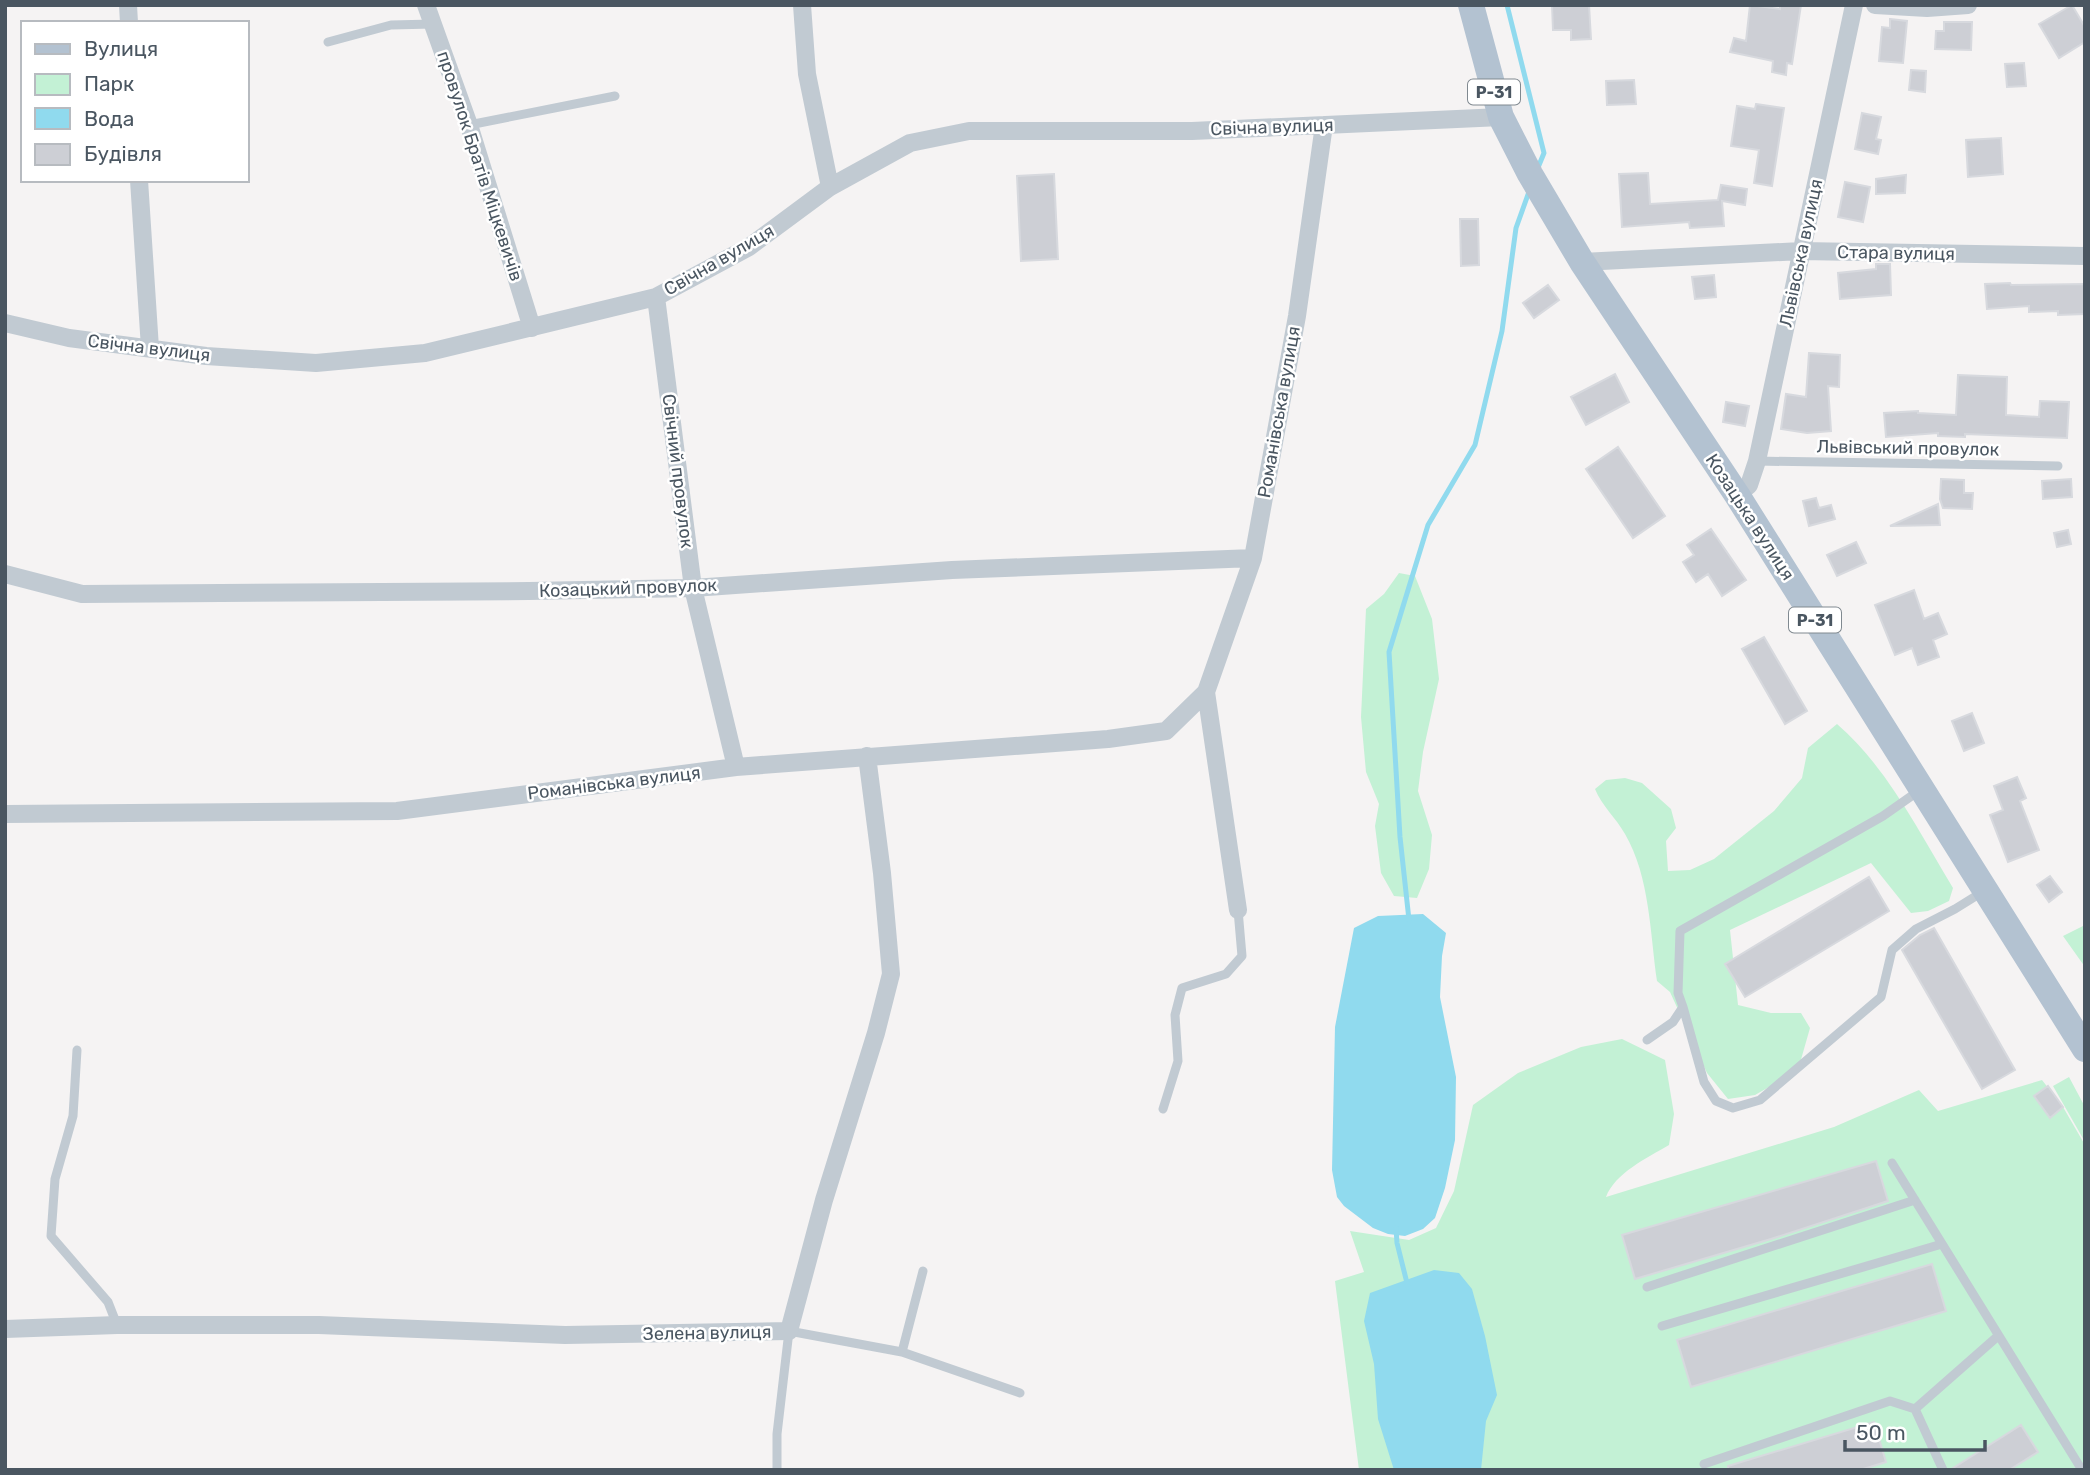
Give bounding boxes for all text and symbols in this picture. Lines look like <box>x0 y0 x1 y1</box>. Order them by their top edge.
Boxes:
legend <box>21 21 248 182</box>
text: Вулиця <box>84 36 158 61</box>
street label: провулок Братів Міцкевичів <box>432 48 528 284</box>
text: Парк <box>84 71 134 96</box>
road number: Р-31 <box>1468 80 1520 104</box>
text: Вода <box>84 106 134 131</box>
street label: Свічна вулиця <box>1210 114 1334 140</box>
text: Будівля <box>84 141 162 166</box>
street label: Львівська вулиця <box>1775 177 1827 329</box>
street label: Свічна вулиця <box>660 220 778 300</box>
street label: Стара вулиця <box>1837 241 1955 265</box>
street label: Романівська вулиця <box>1253 324 1305 500</box>
street label: Свічна вулиця <box>86 330 212 366</box>
street label: Свічний провулок <box>658 393 698 550</box>
street label: Львівський провулок <box>1816 435 2000 461</box>
street label: Козацька вулиця <box>1701 450 1799 584</box>
street label: Козацький провулок <box>539 574 718 602</box>
road number: Р-31 <box>1789 608 1841 632</box>
street label: Романівська вулиця <box>526 761 702 805</box>
street label: Зелена вулиця <box>642 1321 772 1345</box>
scale bar <box>1845 1408 1985 1452</box>
text: 50 m <box>1856 1420 1906 1445</box>

